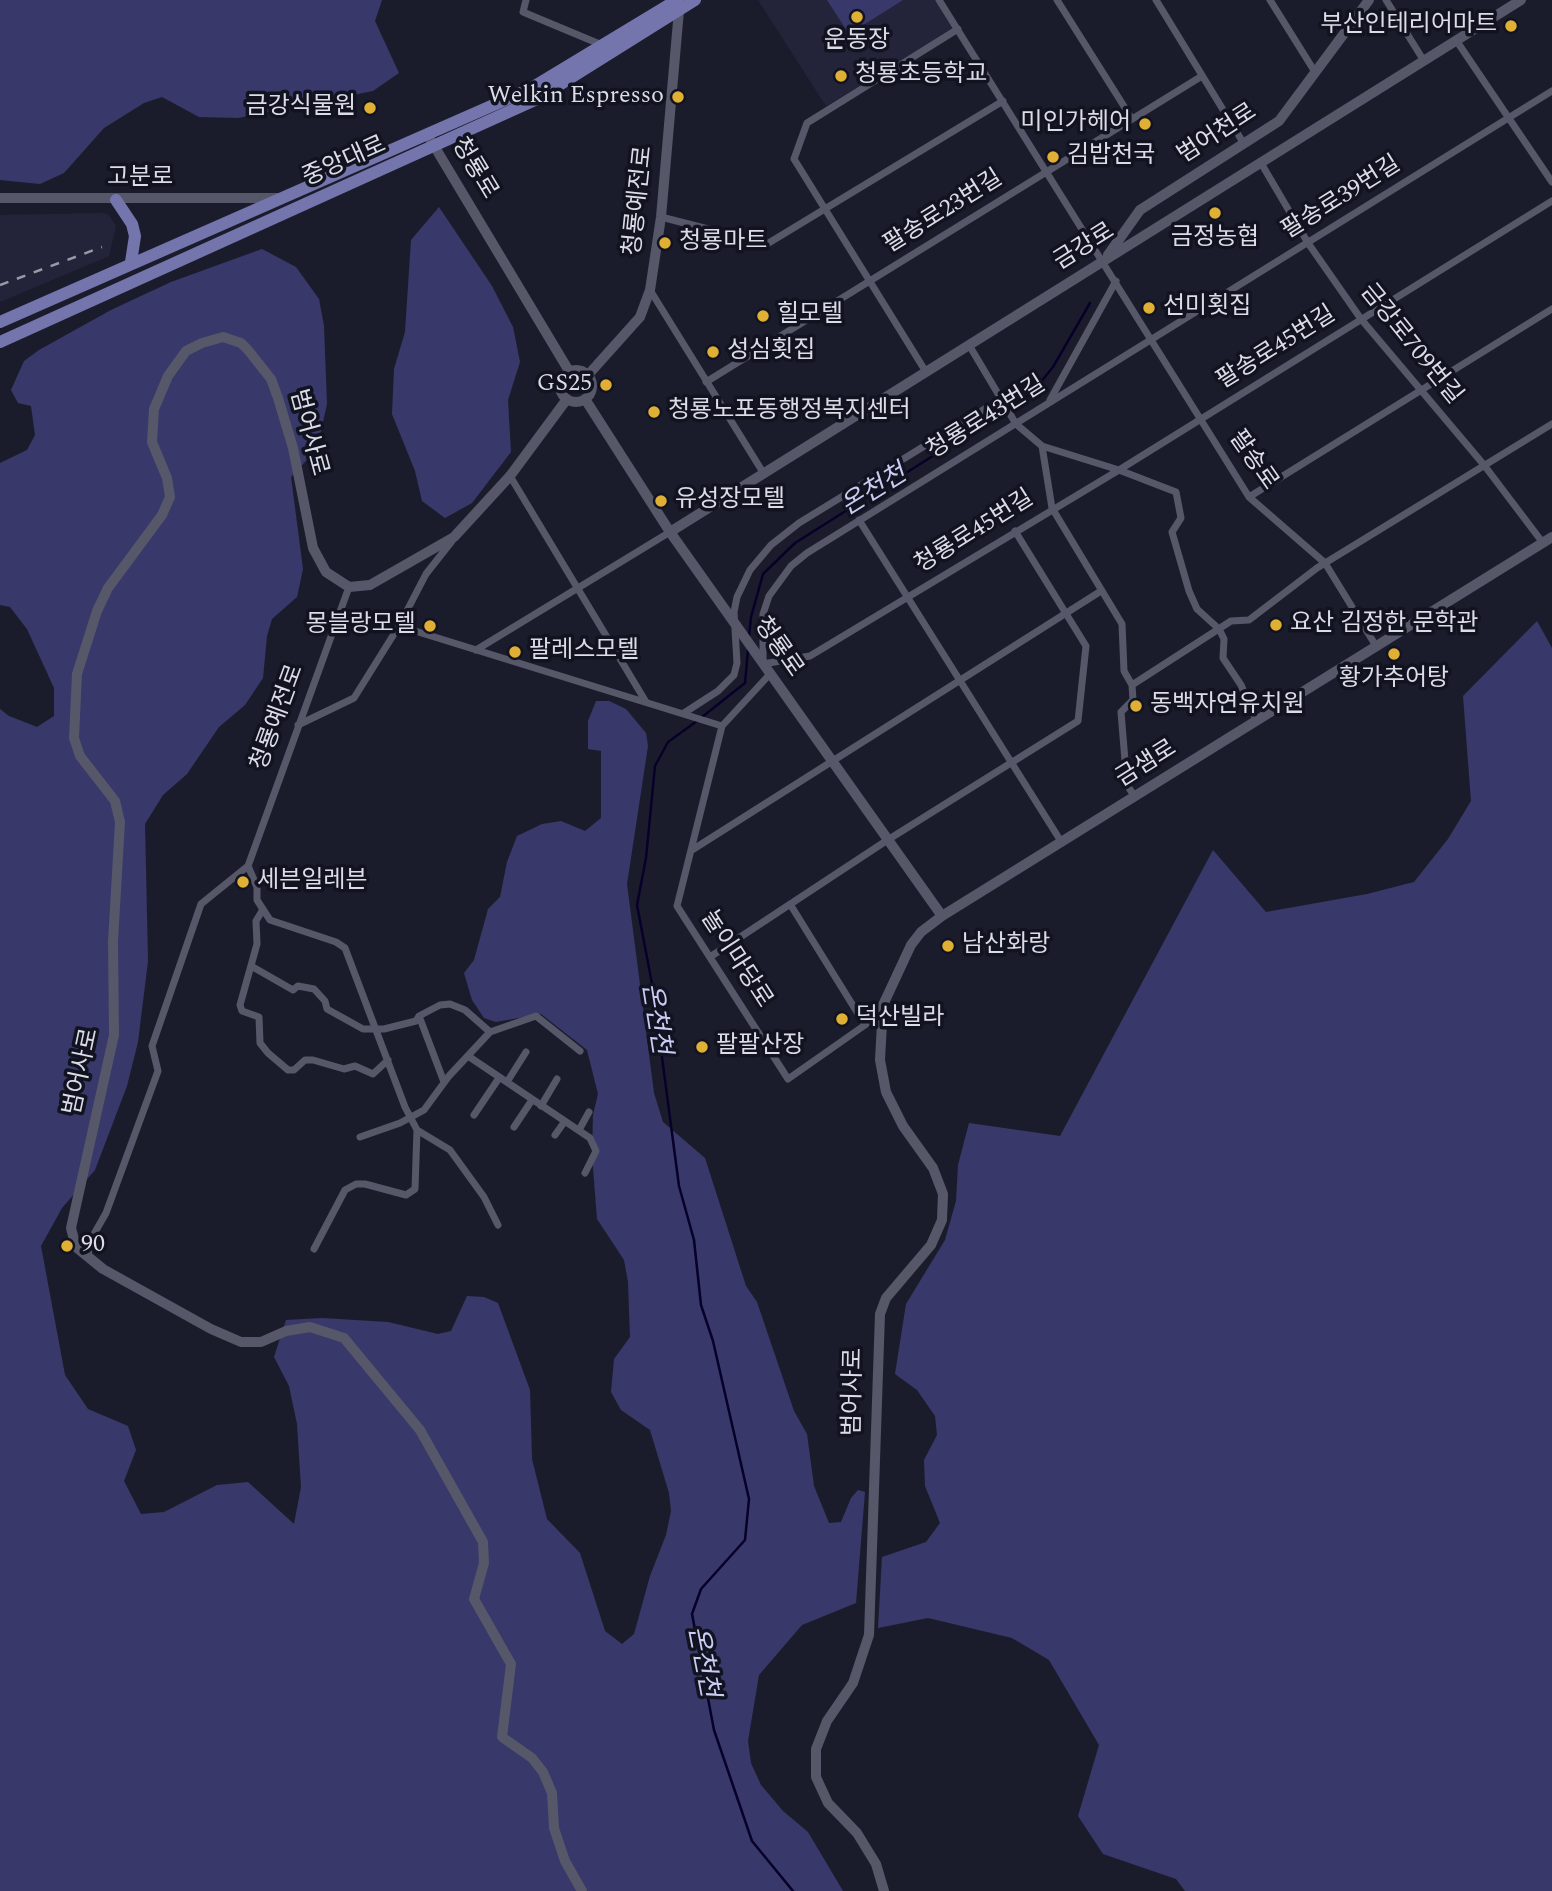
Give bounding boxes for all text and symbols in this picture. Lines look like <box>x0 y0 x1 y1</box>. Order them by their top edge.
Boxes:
marker: 운동장 <box>849 9 865 25</box>
place label: 부산인테리어마트 <box>1320 12 1497 40</box>
marker: 부산인테리어마트 <box>1503 18 1519 34</box>
place label: 운동장 <box>824 28 890 56</box>
place label: 청룡초등학교 <box>855 62 987 90</box>
marker: 청룡초등학교 <box>833 68 849 84</box>
place label: Welkin Espresso <box>488 83 664 111</box>
marker: Welkin Espresso <box>670 89 686 105</box>
place label: 금강식물원 <box>246 94 356 122</box>
street label: 범어천로 <box>1173 99 1263 171</box>
marker: 금강식물원 <box>362 100 378 116</box>
place label: 미인가헤어 <box>1021 110 1131 138</box>
marker: 미인가헤어 <box>1137 116 1153 132</box>
street label: 중앙대로 <box>299 132 391 194</box>
street label: 청룡로 <box>444 133 502 205</box>
place label: 김밥천국 <box>1067 143 1155 171</box>
street label: 청룡예전로 <box>620 145 660 257</box>
marker: 김밥천국 <box>1045 149 1061 165</box>
street label: 팔송로39번길 <box>1277 151 1407 247</box>
street label: 고분로 <box>107 165 173 193</box>
street label: 팔송로23번길 <box>879 165 1009 261</box>
marker: 금정농협 <box>1207 205 1223 221</box>
street label: 금강로 <box>1049 218 1121 278</box>
place label: 금정농협 <box>1171 225 1259 253</box>
place label: 청룡마트 <box>679 229 767 257</box>
marker: 청룡마트 <box>657 235 673 251</box>
street label: 금강로709번길 <box>1353 279 1467 411</box>
place label: 선미횟집 <box>1163 294 1251 322</box>
marker: 선미횟집 <box>1141 300 1157 316</box>
street label: 팔송로45번길 <box>1212 301 1342 397</box>
place label: 힐모텔 <box>777 302 843 330</box>
marker: 힐모텔 <box>755 308 771 324</box>
place label: 성심횟집 <box>727 338 815 366</box>
marker: 성심횟집 <box>705 344 721 360</box>
place label: GS25 <box>537 371 592 399</box>
street label: 청룡로43번길 <box>922 371 1052 467</box>
marker: GS25 <box>598 377 614 393</box>
street label: 범어사로 <box>282 387 332 479</box>
place label: 청룡노포동행정복지센터 <box>668 398 911 426</box>
marker: 청룡노포동행정복지센터 <box>646 404 662 420</box>
street label: 팔송로 <box>1221 426 1283 496</box>
water label: 온천천 <box>836 460 914 524</box>
street label: 청룡로45번길 <box>910 485 1040 581</box>
place label: 유성장모텔 <box>675 487 785 515</box>
marker: 유성장모텔 <box>653 493 669 509</box>
place label: 요산 김정한 문학관 <box>1290 611 1479 639</box>
place label: 몽블랑모텔 <box>306 612 416 640</box>
street label: 청룡로 <box>746 613 808 683</box>
marker: 요산 김정한 문학관 <box>1268 617 1284 633</box>
marker: 몽블랑모텔 <box>422 618 438 634</box>
place label: 팔레스모텔 <box>529 638 639 666</box>
marker: 팔레스모텔 <box>507 644 523 660</box>
marker: 황가추어탕 <box>1386 646 1402 662</box>
street label: 청룡예전로 <box>247 661 311 775</box>
place label: 황가추어탕 <box>1339 666 1449 694</box>
place label: 동백자연유치원 <box>1150 692 1305 720</box>
marker: 동백자연유치원 <box>1128 698 1144 714</box>
street label: 금샘로 <box>1111 735 1183 795</box>
place label: 세븐일레븐 <box>257 868 367 896</box>
marker: 세븐일레븐 <box>235 874 251 890</box>
street label: 놀이마당로 <box>693 906 777 1014</box>
place label: 남산화랑 <box>962 932 1050 960</box>
marker: 남산화랑 <box>940 938 956 954</box>
water label: 온천천 <box>633 981 675 1057</box>
place label: 덕산빌라 <box>856 1005 944 1033</box>
marker: 덕산빌라 <box>834 1011 850 1027</box>
street label: 범어사로 <box>60 1026 106 1118</box>
place label: 팔팔산장 <box>716 1033 804 1061</box>
marker: 팔팔산장 <box>694 1039 710 1055</box>
place label: 90 <box>81 1232 105 1260</box>
marker: 90 <box>59 1238 75 1254</box>
street label: 범어사로 <box>840 1348 870 1436</box>
water label: 온천천 <box>679 1624 723 1700</box>

